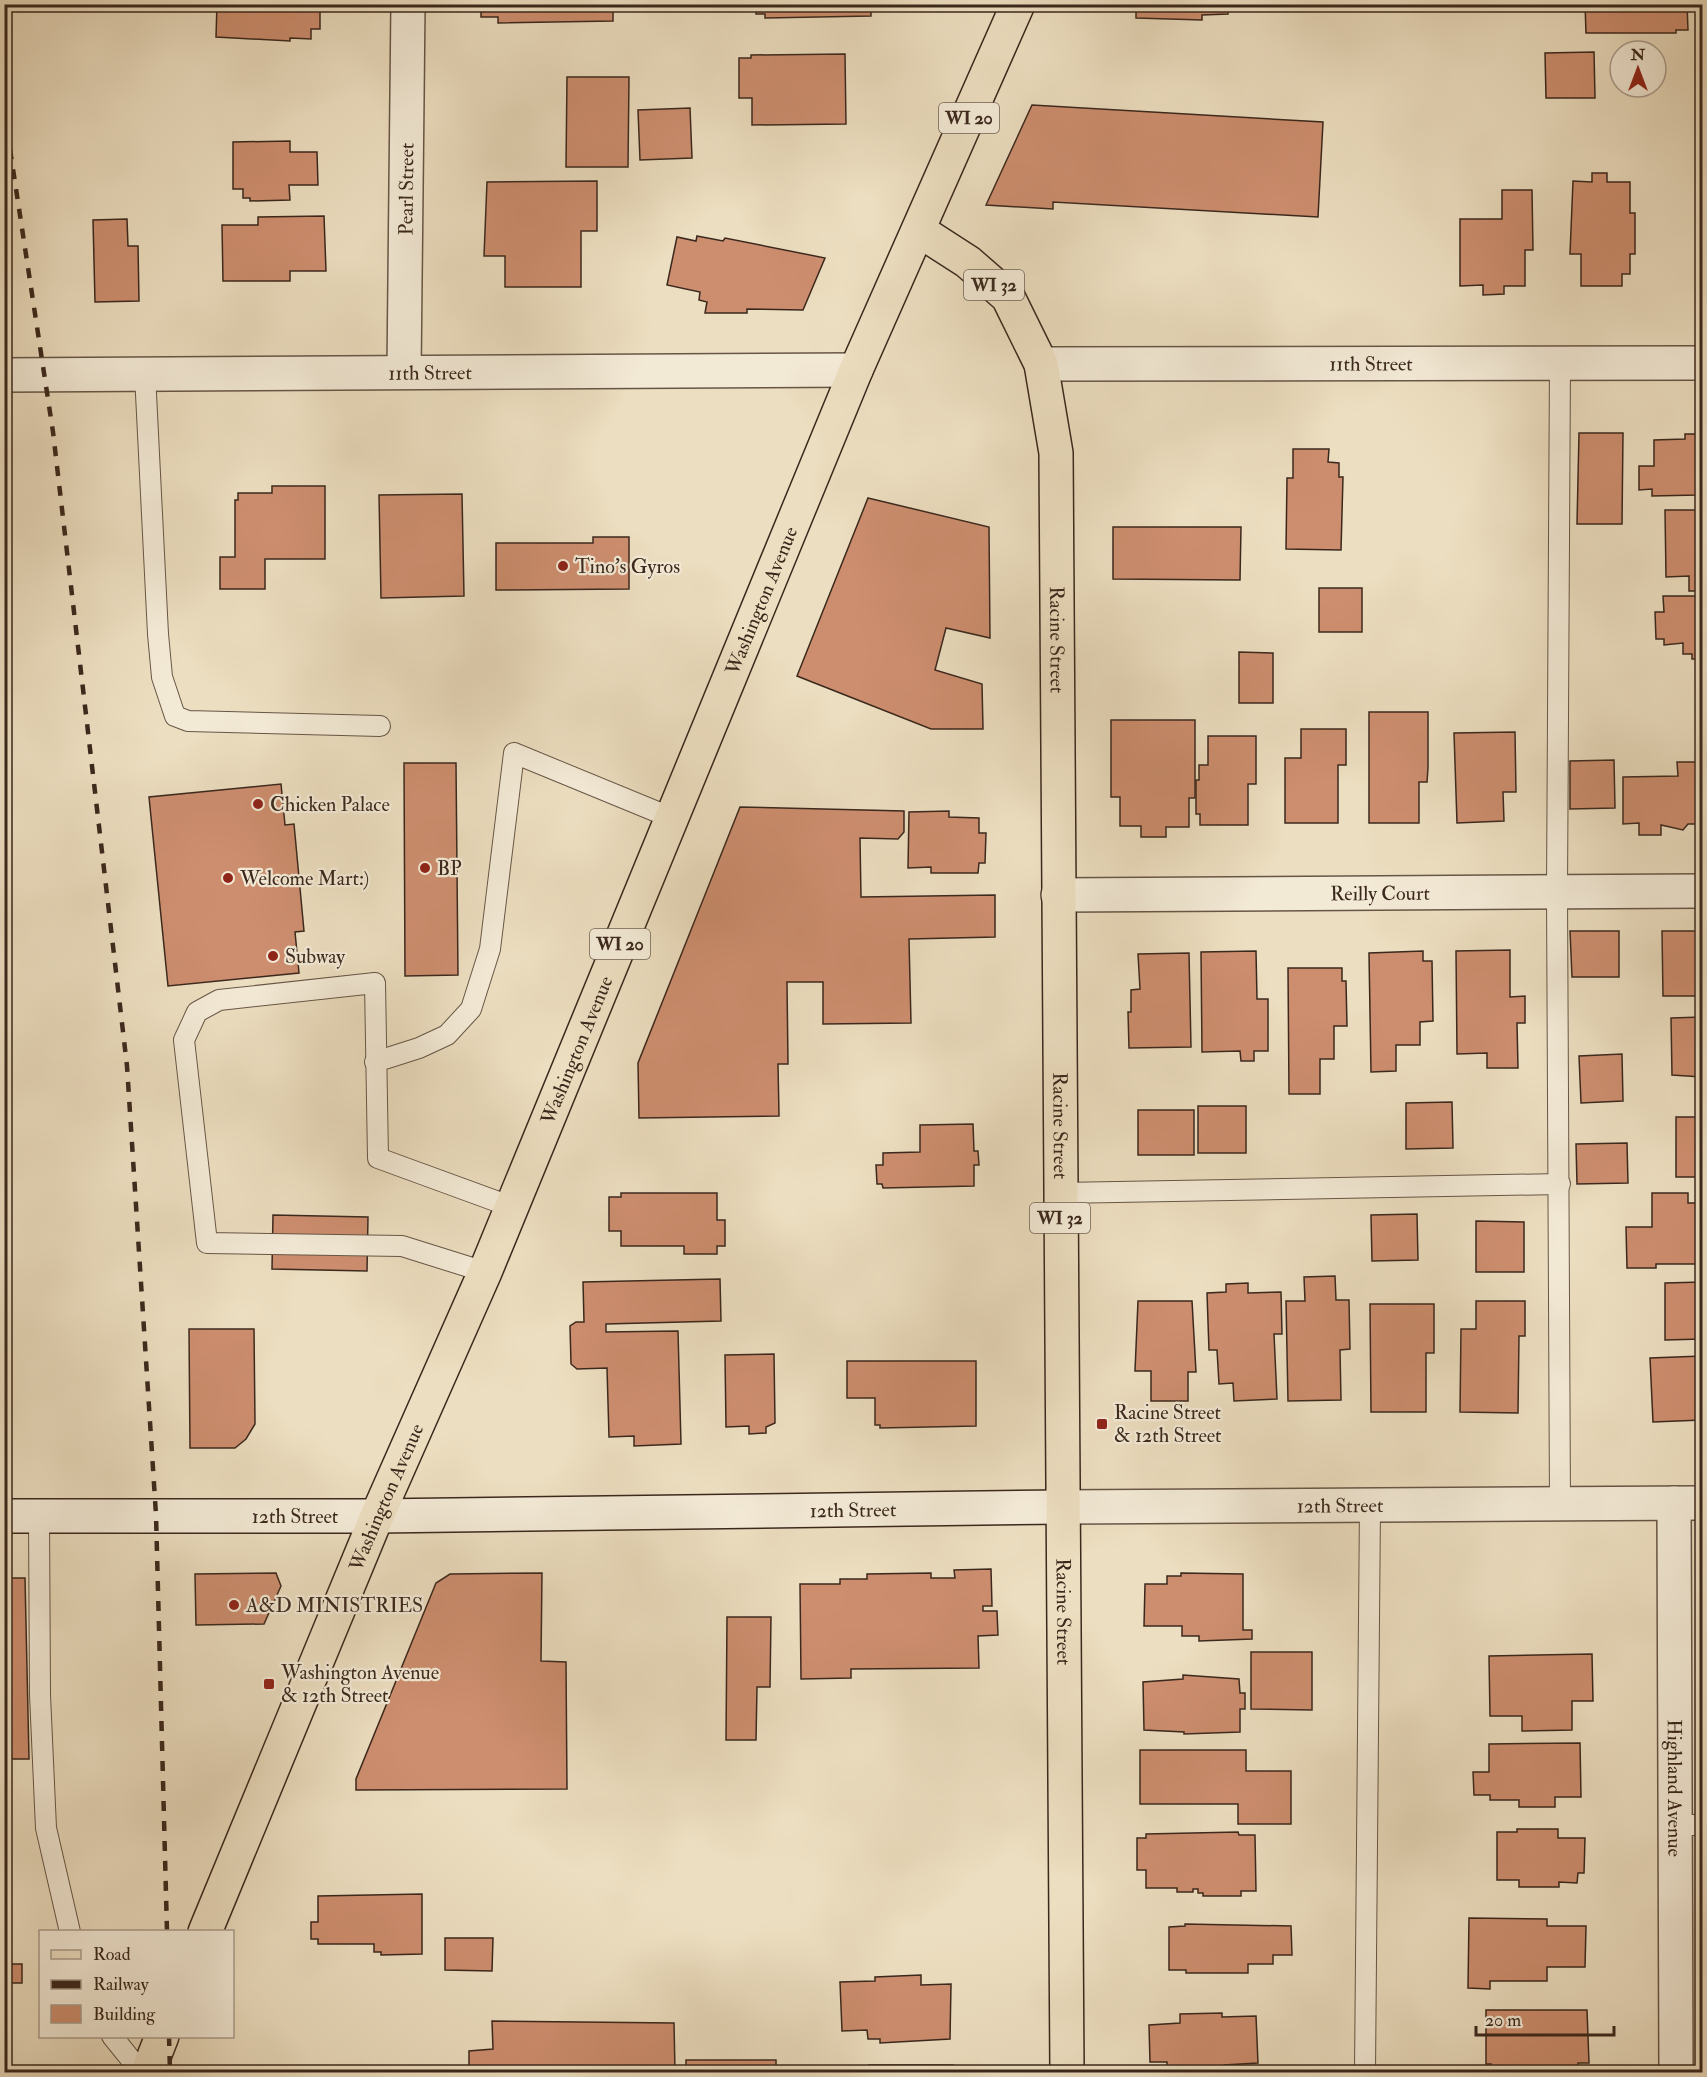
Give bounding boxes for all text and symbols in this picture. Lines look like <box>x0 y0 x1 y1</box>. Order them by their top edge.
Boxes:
north arrow <box>1608 39 1668 99</box>
text: N <box>1630 45 1646 65</box>
road number: WI 20 <box>939 103 999 133</box>
street label: Pearl Street <box>393 142 419 236</box>
road number: WI 32 <box>964 270 1024 300</box>
street label: 11th Street <box>1329 351 1413 376</box>
street label: 11th Street <box>388 360 472 385</box>
street label: Washington Avenue <box>719 523 803 679</box>
place label: Tino's Gyros <box>575 554 680 579</box>
marker: Tino's Gyros <box>556 559 570 573</box>
street label: Racine Street <box>1044 586 1070 694</box>
place label: Chicken Palace <box>270 792 390 817</box>
marker: Chicken Palace <box>251 797 265 811</box>
place label: BP <box>437 856 462 881</box>
marker: BP <box>418 861 432 875</box>
place label: Welcome Mart:) <box>239 866 369 891</box>
marker: Welcome Mart:) <box>221 871 235 885</box>
street label: Reilly Court <box>1330 880 1430 906</box>
road number: WI 20 <box>590 929 650 959</box>
place label: Subway <box>285 944 346 969</box>
marker: Subway <box>266 949 280 963</box>
street label: Washington Avenue <box>534 972 618 1129</box>
street label: Racine Street <box>1048 1072 1073 1180</box>
road number: WI 32 <box>1030 1203 1090 1233</box>
place label: Racine Street & 12th Street <box>1114 1400 1222 1448</box>
marker: Racine Street & 12th Street <box>1095 1417 1109 1431</box>
street label: Washington Avenue <box>343 1420 429 1576</box>
street label: 12th Street <box>1297 1492 1384 1518</box>
street label: 12th Street <box>809 1497 897 1523</box>
street label: 12th Street <box>252 1504 339 1529</box>
street label: Racine Street <box>1051 1558 1077 1666</box>
place label: A&D MINISTRIES <box>245 1593 423 1618</box>
marker: A&D MINISTRIES <box>227 1598 241 1612</box>
place label: Washington Avenue & 12th Street <box>280 1660 439 1708</box>
marker: Washington Avenue & 12th Street <box>262 1677 276 1691</box>
street label: Highland Avenue <box>1662 1719 1688 1857</box>
legend <box>39 1930 234 2038</box>
text: Road <box>93 1943 131 1966</box>
text: Railway <box>93 1973 150 1996</box>
scale bar <box>1476 1999 1614 2037</box>
text: Building <box>93 2003 156 2026</box>
text: 20 m <box>1485 2009 1521 2032</box>

